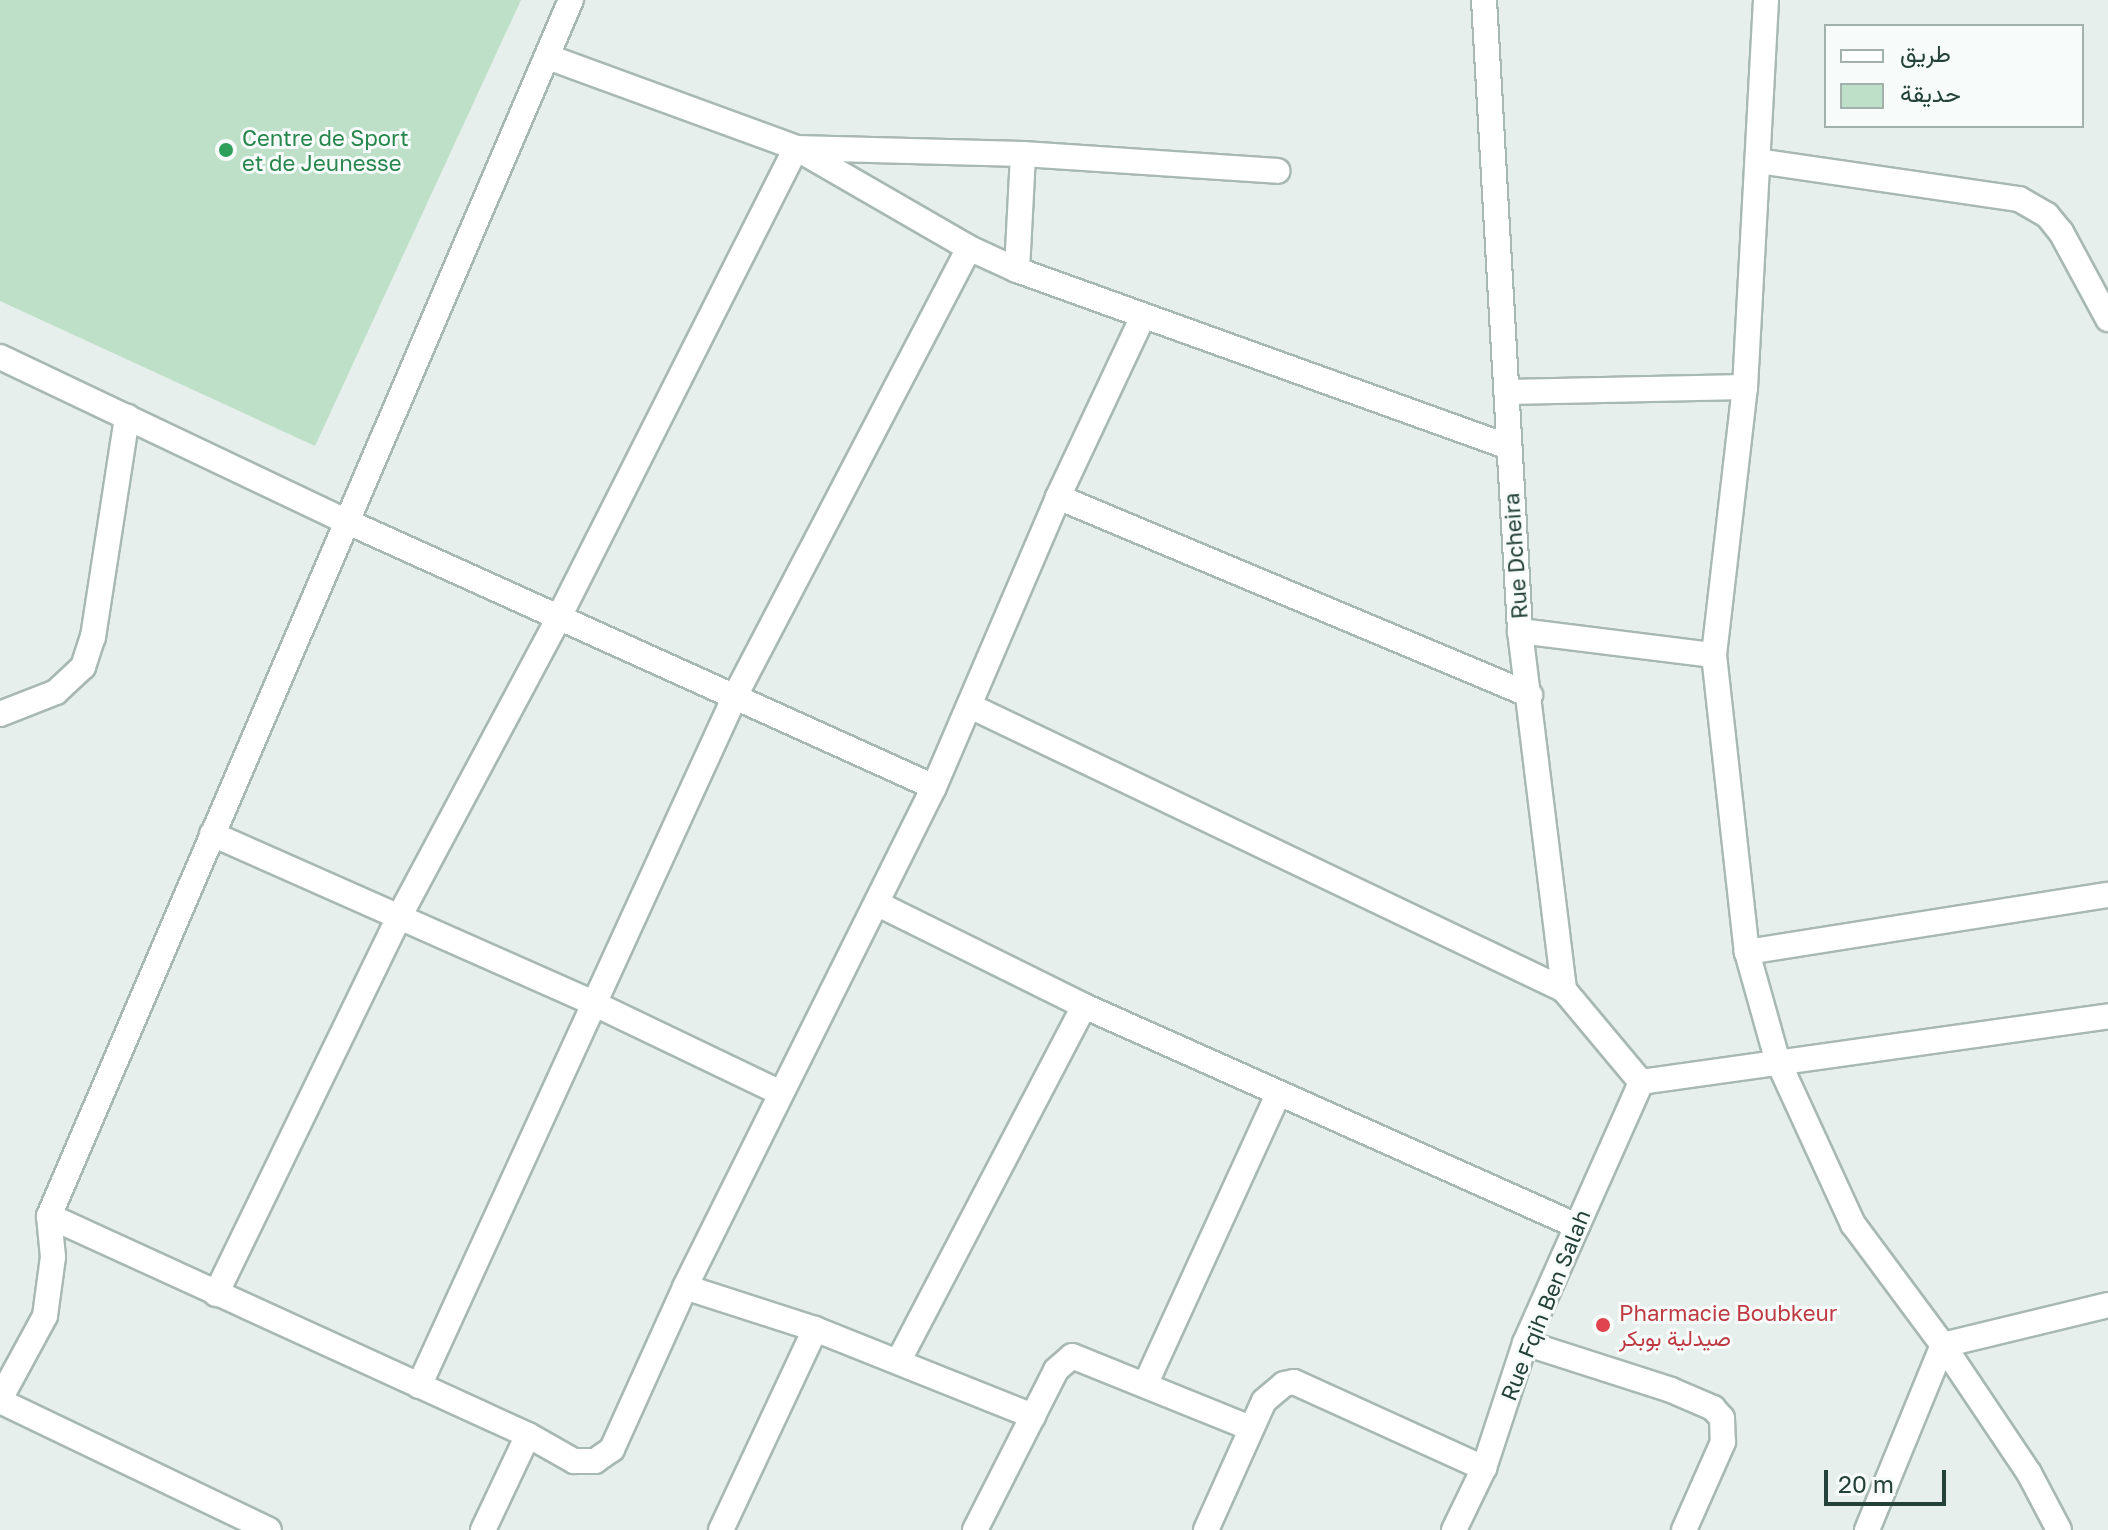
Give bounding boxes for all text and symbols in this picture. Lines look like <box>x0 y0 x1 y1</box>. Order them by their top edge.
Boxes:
legend <box>1824 24 2084 128</box>
text: طريق <box>1900 38 1951 67</box>
text: حديقة <box>1900 78 1961 107</box>
place label: Centre de Sport et de Jeunesse <box>242 124 409 176</box>
marker: Centre de Sport et de Jeunesse <box>217 141 235 159</box>
street label: Rue Dcheira <box>1497 492 1533 620</box>
street label: Rue Fqih Ben Salah <box>1495 1206 1595 1404</box>
place label: Pharmacie Boubkeur صيدلية بوبكر <box>1619 1299 1837 1350</box>
marker: Pharmacie Boubkeur صيدلية بوبكر <box>1594 1316 1612 1334</box>
scale bar <box>1828 1454 1950 1504</box>
text: 20 m <box>1838 1469 1894 1498</box>

